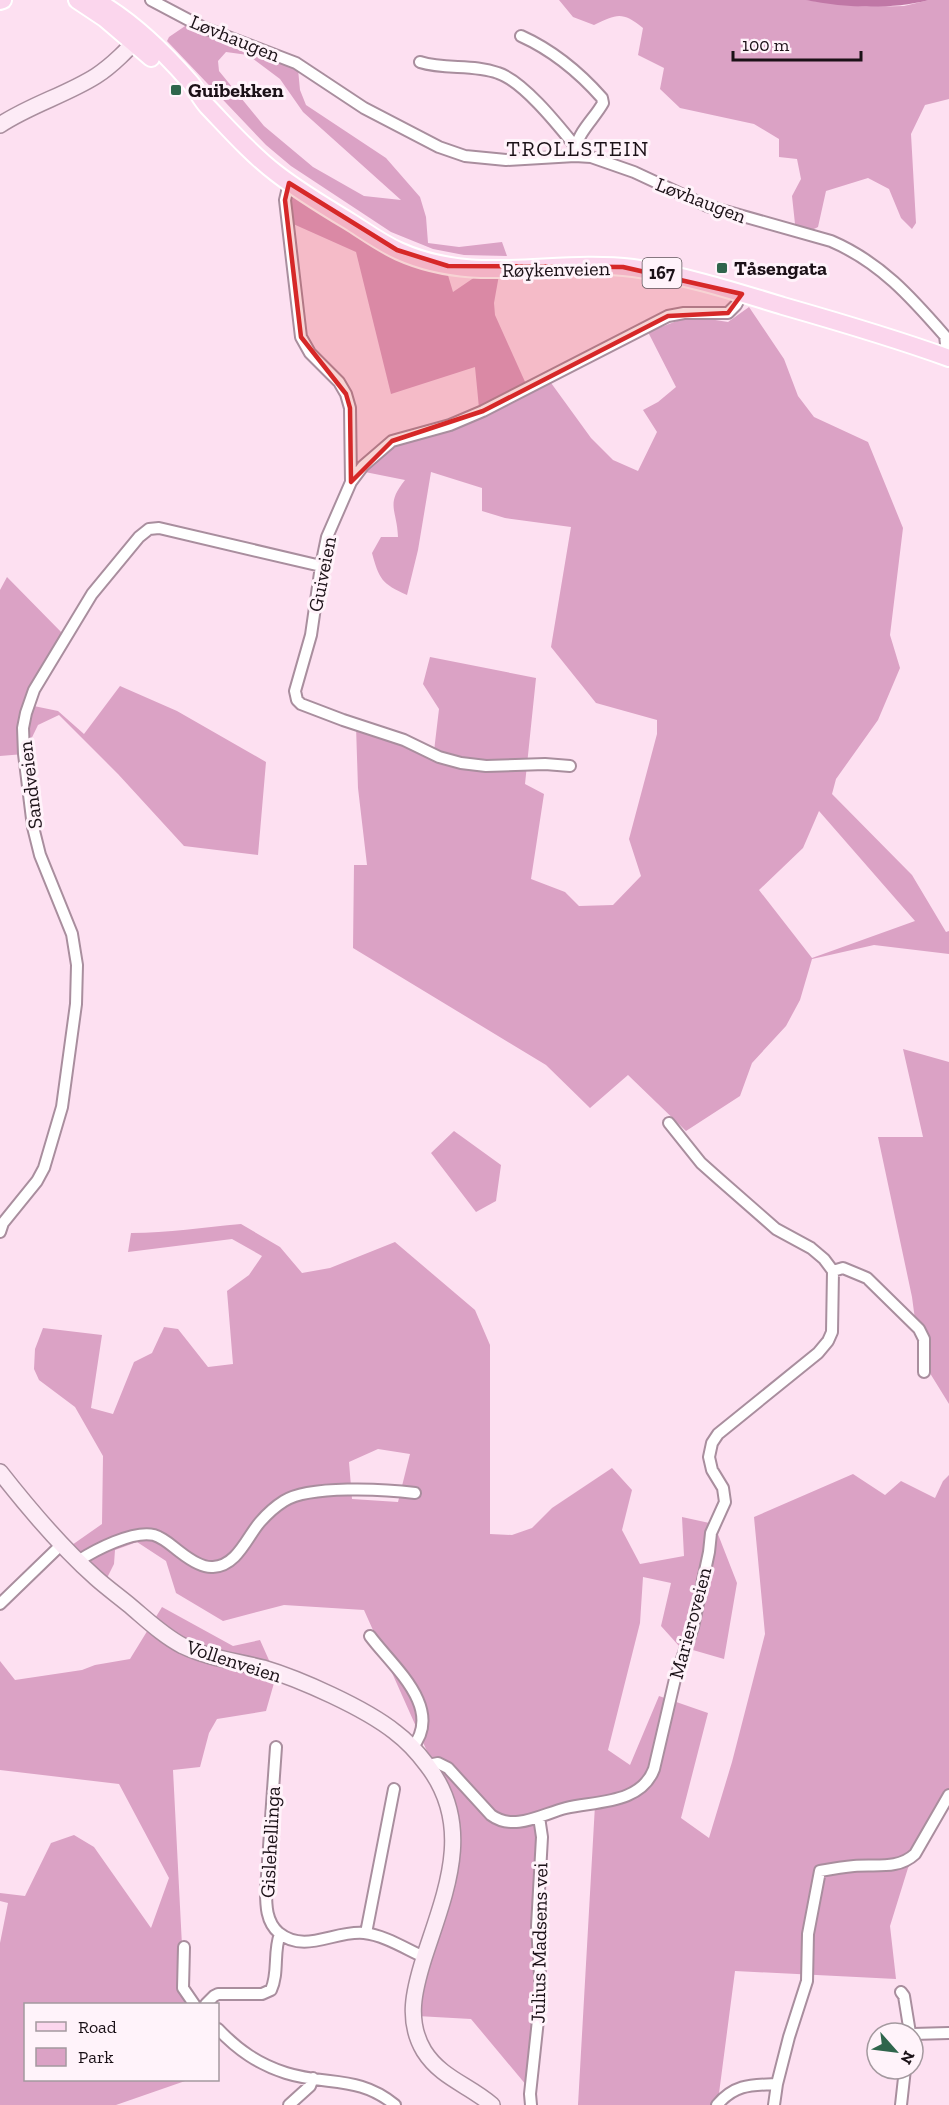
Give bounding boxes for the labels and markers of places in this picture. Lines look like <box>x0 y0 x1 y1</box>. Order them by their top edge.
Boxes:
place label: Guibekken <box>188 78 284 102</box>
marker: Guibekken <box>169 83 183 97</box>
place label: Tåsengata <box>734 256 827 280</box>
marker: Tåsengata <box>715 261 729 275</box>

